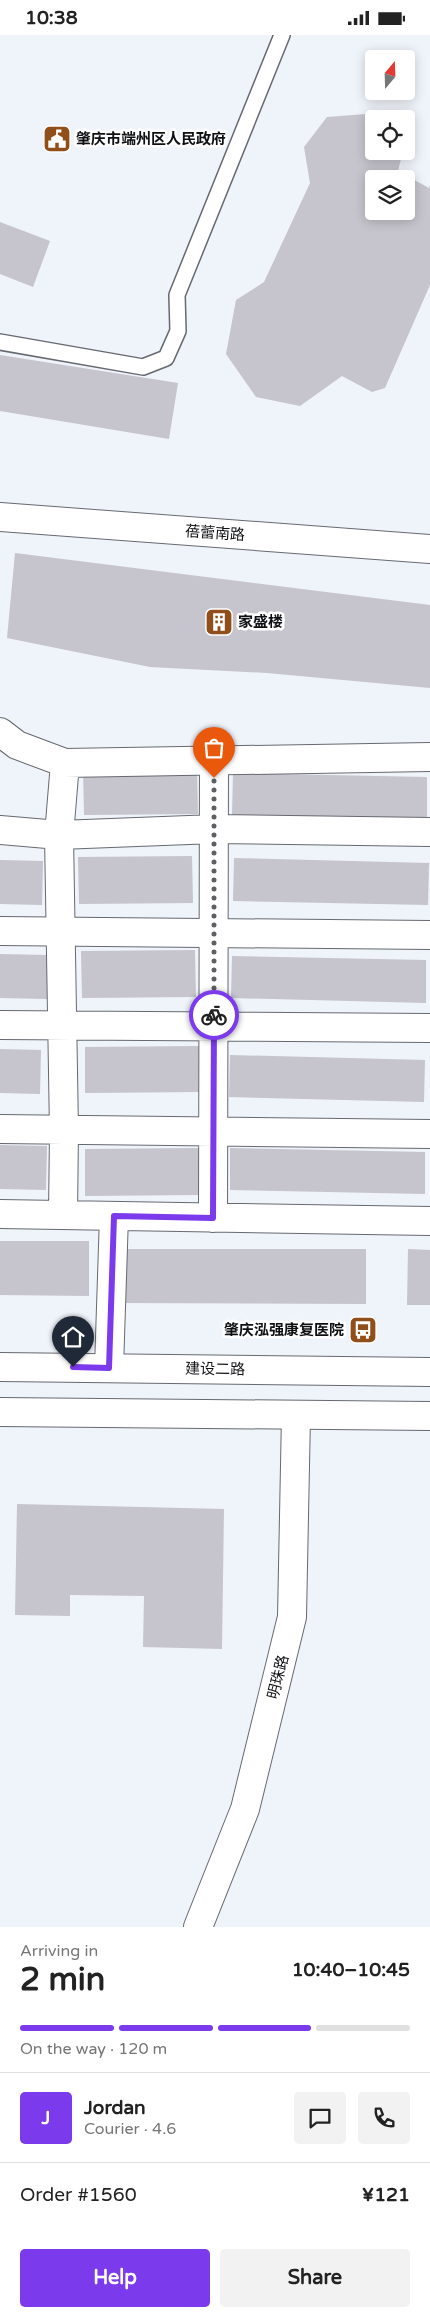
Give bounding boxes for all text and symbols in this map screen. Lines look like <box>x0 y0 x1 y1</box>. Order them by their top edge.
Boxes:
text: 10:38 <box>25 7 78 29</box>
north arrow <box>365 50 415 100</box>
map controls <box>365 50 415 220</box>
button: locate <box>365 110 415 160</box>
public building icon: 肇庆市端州区人民政府 <box>42 124 72 154</box>
place label: 肇庆市端州区人民政府 <box>76 130 226 148</box>
button: layers <box>365 170 415 220</box>
street label: 蓓蕾南路 <box>184 522 246 544</box>
building icon: 家盛楼 <box>204 607 234 637</box>
place label: 家盛楼 <box>238 613 283 631</box>
pin <box>193 727 235 778</box>
icon: bag <box>200 734 228 762</box>
courier <box>189 990 239 1040</box>
icon: bike <box>200 1001 228 1029</box>
bus stop icon: 肇庆泓强康复医院 <box>348 1315 378 1345</box>
pin <box>52 1316 94 1367</box>
place label: 肇庆泓强康复医院 <box>224 1321 344 1339</box>
icon: home <box>59 1323 87 1351</box>
street label: 建设二路 <box>185 1359 245 1379</box>
street label: 明珠路 <box>264 1653 292 1701</box>
text: Arriving in <box>20 1941 98 1961</box>
text: 10:40–10:45 <box>292 1959 410 1981</box>
text: 2 min <box>20 1961 105 1999</box>
text: On the way · 120 m <box>20 2039 167 2059</box>
button: chat <box>294 2092 346 2144</box>
button: phone <box>358 2092 410 2144</box>
text: Jordan <box>84 2097 146 2119</box>
text: J <box>42 2107 50 2129</box>
text: Courier · 4.6 <box>84 2119 176 2139</box>
text: Order #1560 <box>20 2184 137 2206</box>
text: ¥121 <box>362 2184 410 2206</box>
button: Help <box>20 2249 210 2307</box>
button: Share <box>220 2249 410 2307</box>

